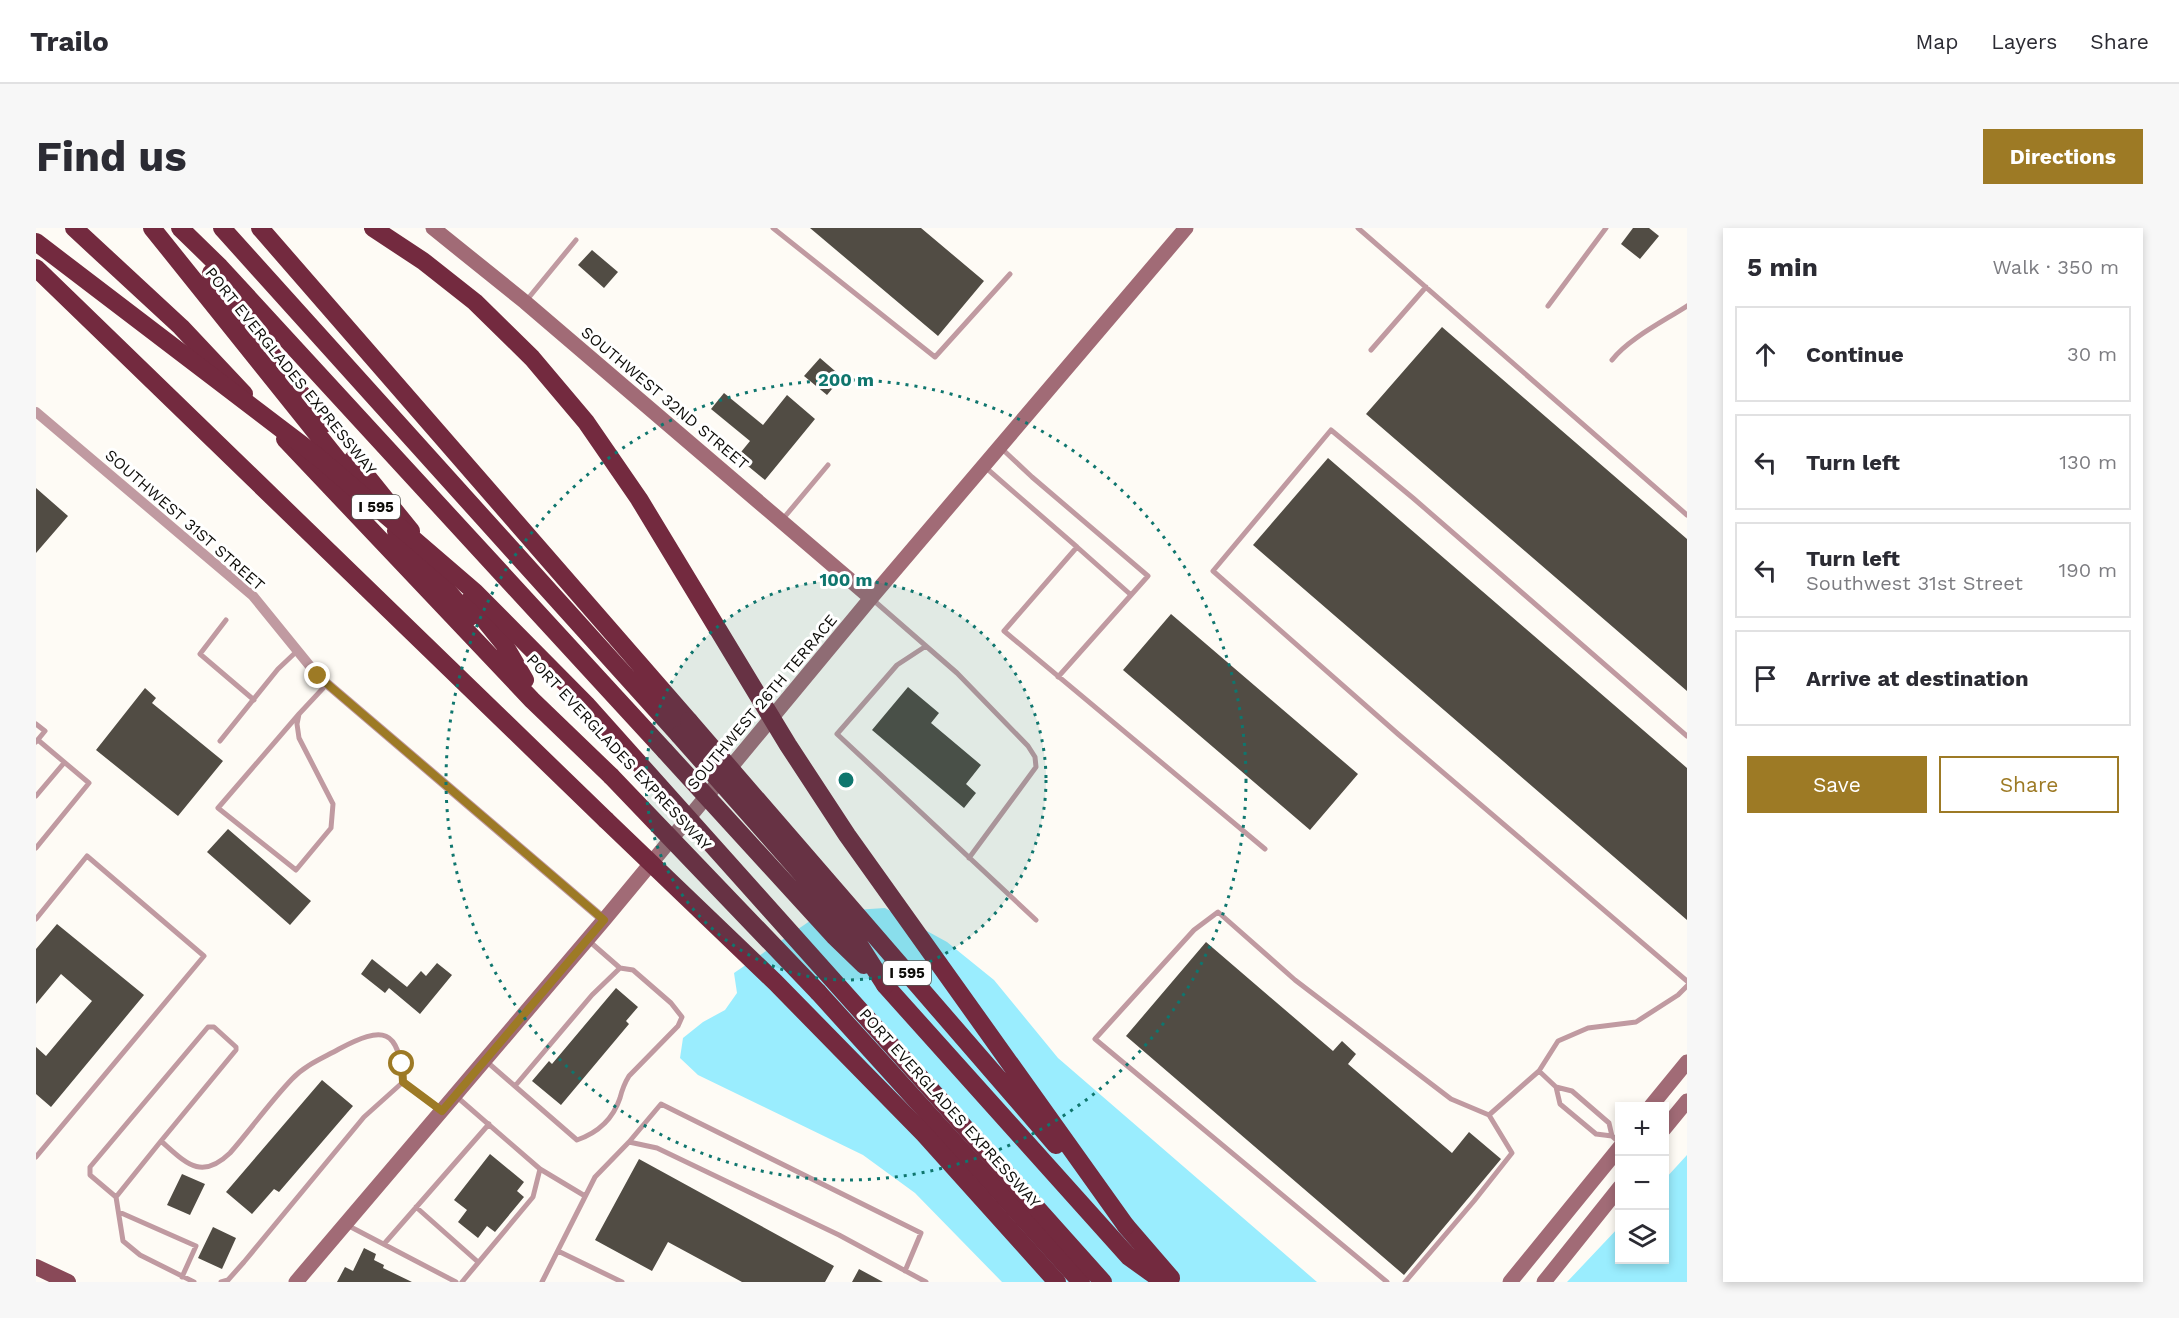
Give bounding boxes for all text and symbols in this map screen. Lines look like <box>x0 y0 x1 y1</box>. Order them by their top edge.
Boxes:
text: Trailo <box>30 25 109 58</box>
text: Map <box>1915 29 1958 54</box>
text: Layers <box>1991 29 2057 54</box>
text: Share <box>2090 29 2149 54</box>
button: Directions <box>1983 129 2143 184</box>
text: Find us <box>36 132 187 181</box>
text: 5 min <box>1747 252 1818 282</box>
text: Walk · 350 m <box>1992 255 2119 279</box>
street label: PORT EVERGLADES EXPRESSWAY <box>201 263 381 479</box>
street label: SOUTHWEST 32ND STREET <box>577 322 753 474</box>
icon: ahead <box>1749 338 1782 371</box>
text: Continue <box>1806 342 1904 367</box>
text: 30 m <box>2067 342 2117 366</box>
text: 200 m <box>818 369 874 390</box>
street label: SOUTHWEST 31ST STREET <box>101 446 269 595</box>
icon: left <box>1749 446 1782 479</box>
text: Turn left <box>1806 450 1900 475</box>
text: 130 m <box>2059 450 2117 474</box>
road number: I 595 <box>352 495 400 519</box>
text: Turn left <box>1806 546 1900 571</box>
icon: left <box>1749 554 1782 587</box>
text: 190 m <box>2059 558 2117 582</box>
text: 100 m <box>819 569 873 590</box>
text: Southwest 31st Street <box>1806 571 2023 595</box>
street label: SOUTHWEST 26TH TERRACE <box>683 610 841 794</box>
street label: PORT EVERGLADES EXPRESSWAY <box>523 650 715 854</box>
route end <box>304 662 330 688</box>
icon: arrive <box>1749 662 1782 695</box>
text: Arrive at destination <box>1806 666 2029 691</box>
button: Save <box>1747 756 1927 813</box>
button: Share <box>1939 756 2119 813</box>
centre of rings <box>836 770 856 790</box>
road number: I 595 <box>883 961 931 985</box>
street label: PORT EVERGLADES EXPRESSWAY <box>855 1004 1045 1212</box>
route start <box>388 1050 414 1076</box>
map controls <box>1615 1102 1669 1264</box>
button: + <box>1615 1102 1669 1156</box>
button: − <box>1615 1156 1669 1210</box>
button: layers <box>1615 1210 1669 1264</box>

